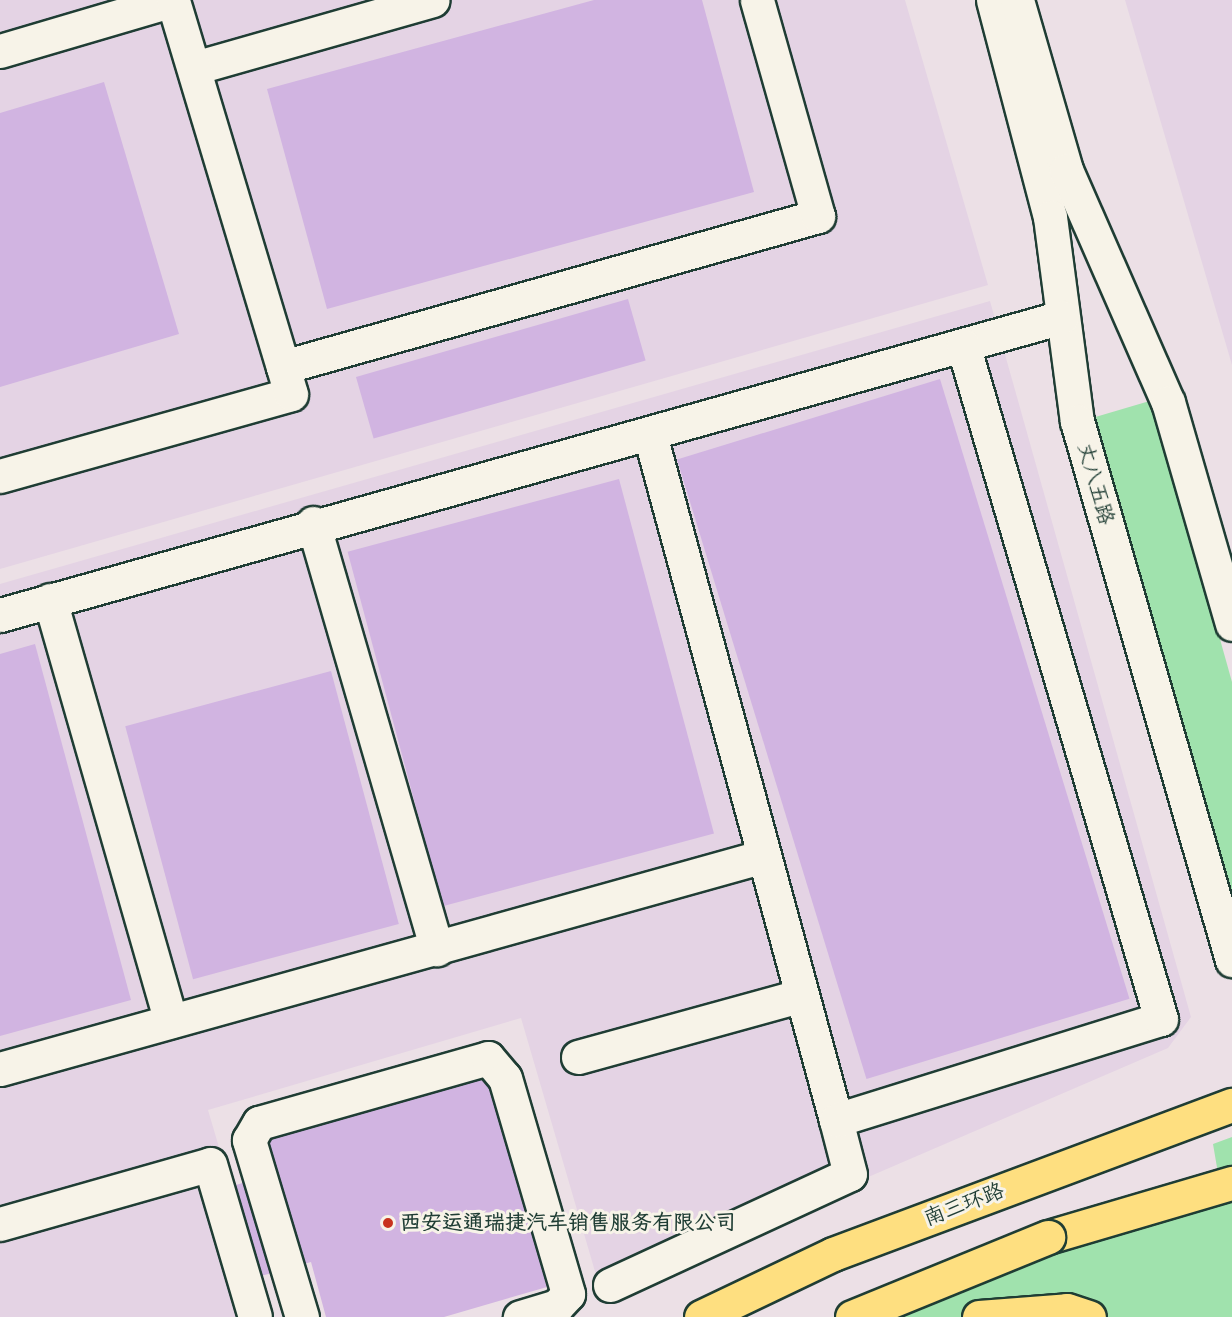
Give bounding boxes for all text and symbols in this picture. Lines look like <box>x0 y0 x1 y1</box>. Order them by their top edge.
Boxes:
street label: 丈八五路 <box>1071 440 1119 528</box>
street label: 南三环路 <box>920 1178 1008 1232</box>
place label: 西安运通瑞捷汽车销售服务有限公司 <box>400 1210 736 1236</box>
marker: 西安运通瑞捷汽车销售服务有限公司 <box>381 1216 395 1230</box>

